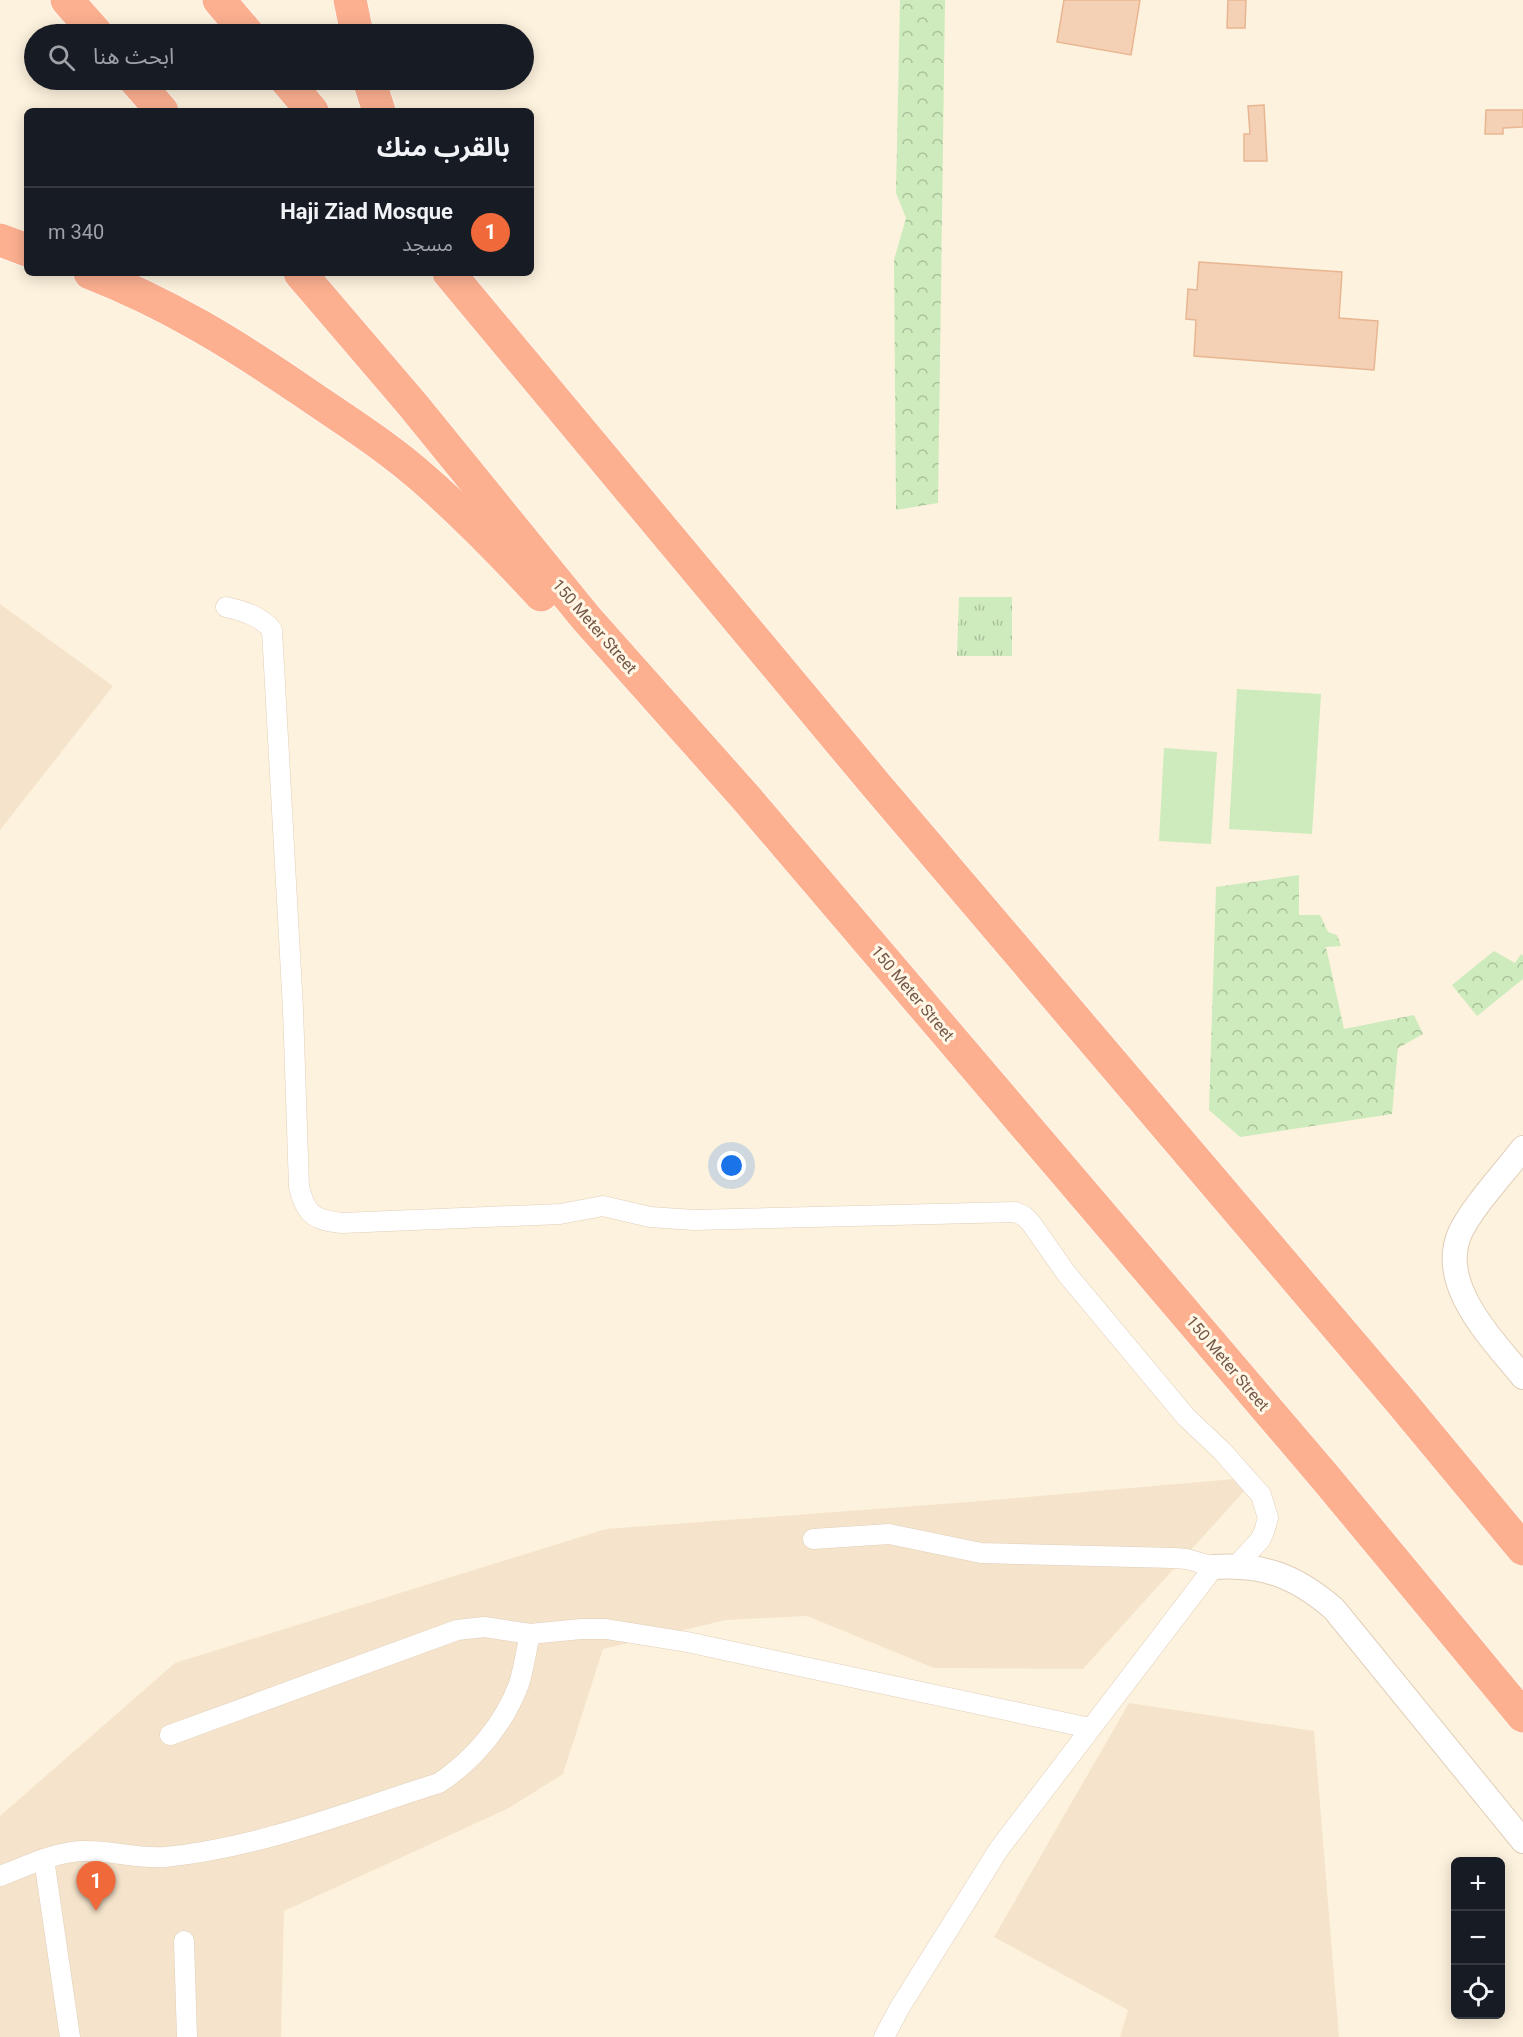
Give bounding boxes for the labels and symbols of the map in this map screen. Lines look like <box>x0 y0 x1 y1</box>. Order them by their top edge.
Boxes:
street label: 150 Meter Street <box>549 575 641 677</box>
street label: 150 Meter Street <box>867 942 958 1045</box>
your location <box>717 1151 746 1180</box>
street label: 150 Meter Street <box>1182 1312 1273 1415</box>
pin: 1 <box>76 1862 116 1911</box>

